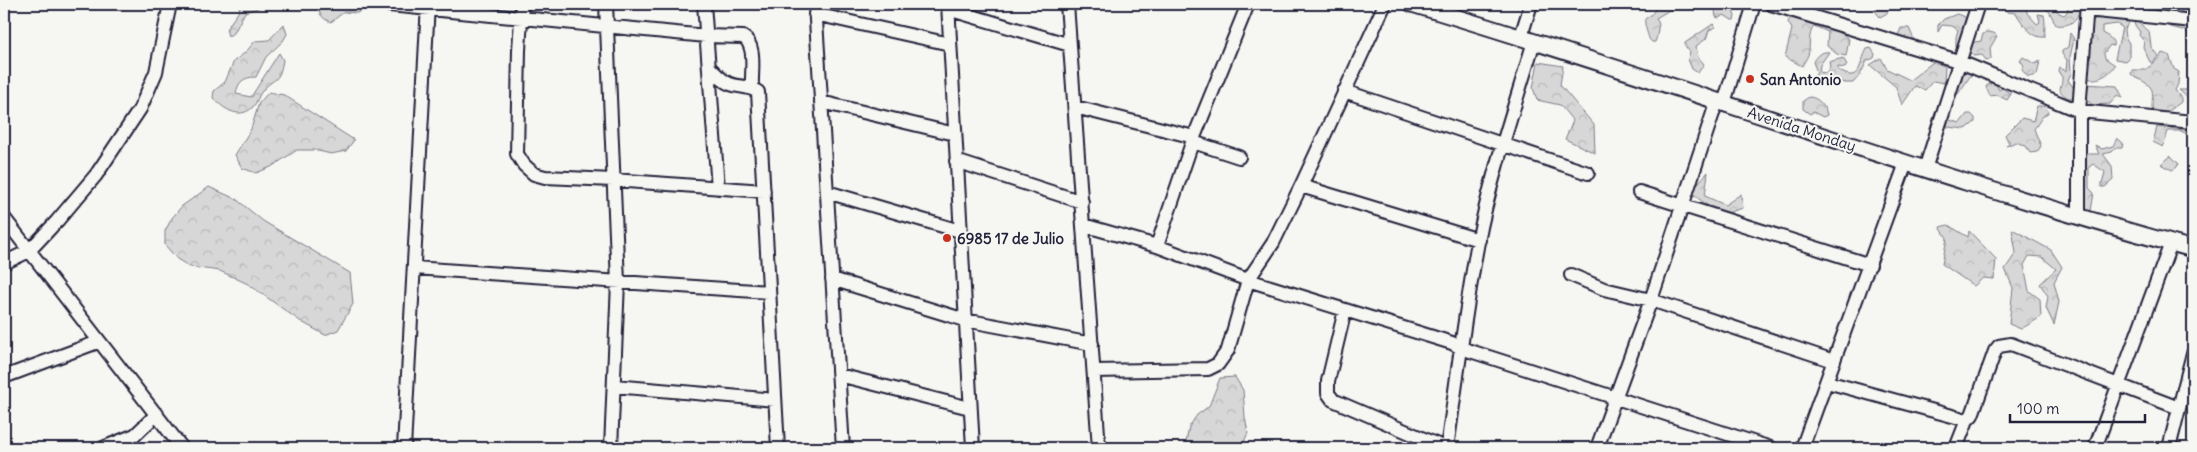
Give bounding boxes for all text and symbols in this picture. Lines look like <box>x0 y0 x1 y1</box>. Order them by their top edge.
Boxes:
place label: San Antonio <box>1760 70 1842 89</box>
marker: San Antonio <box>1744 73 1756 85</box>
street label: Avenida Monday <box>1745 103 1859 155</box>
place label: 6985 17 de Julio <box>957 229 1064 248</box>
marker: 6985 17 de Julio <box>941 232 953 244</box>
scale bar <box>2010 392 2144 424</box>
text: 100 m <box>2017 399 2059 418</box>

